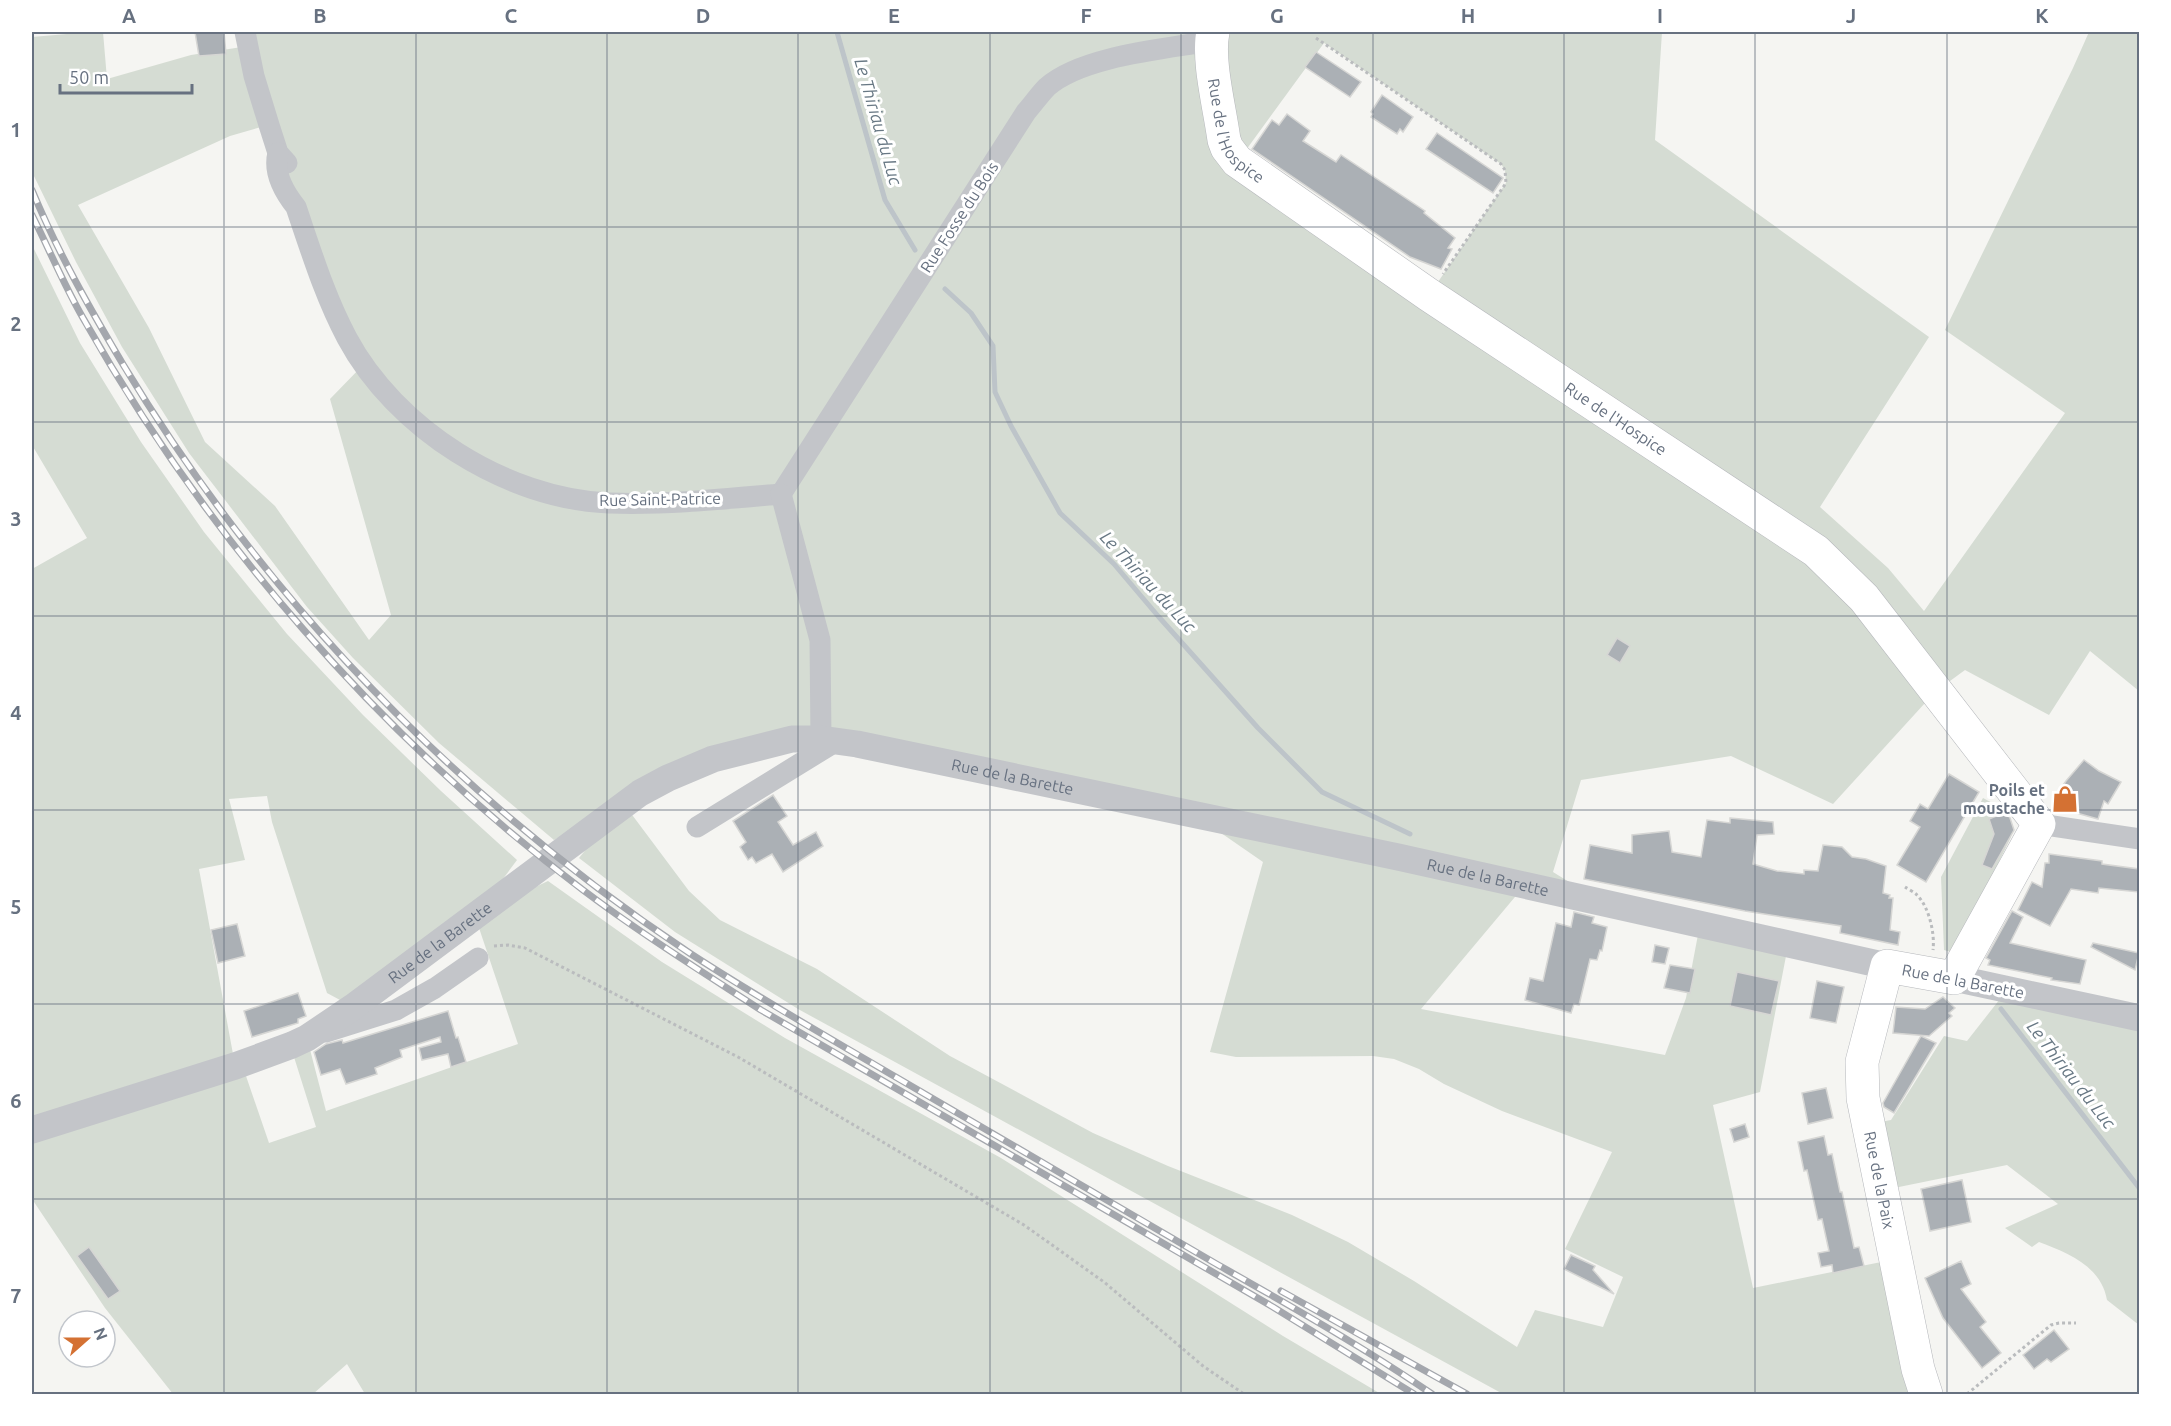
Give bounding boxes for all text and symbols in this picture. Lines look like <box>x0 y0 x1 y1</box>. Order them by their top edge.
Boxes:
text: A <box>122 4 136 27</box>
text: B <box>313 4 327 27</box>
text: C <box>505 4 518 27</box>
text: D <box>696 4 710 27</box>
text: E <box>888 4 900 27</box>
text: F <box>1080 4 1092 27</box>
text: G <box>1270 4 1284 27</box>
text: H <box>1461 4 1475 27</box>
text: I <box>1657 4 1663 27</box>
text: J <box>1846 4 1856 27</box>
text: K <box>2035 4 2049 27</box>
water label: Le Thiriau du Luc <box>851 56 907 188</box>
scale bar <box>60 57 192 95</box>
text: 50 m <box>69 67 109 87</box>
street label: Rue de l'Hospice <box>1205 77 1268 186</box>
text: 1 <box>10 118 22 141</box>
street label: Rue Fosse du Bois <box>917 158 1002 276</box>
text: 2 <box>10 312 22 335</box>
street label: Rue de l'Hospice <box>1561 378 1670 459</box>
street label: Rue Saint-Patrice <box>599 489 721 509</box>
text: 3 <box>10 507 22 530</box>
water label: Le Thiriau du Luc <box>1097 527 1201 636</box>
text: 4 <box>10 701 22 724</box>
street label: Rue de la Barette <box>950 755 1075 798</box>
place label: Poils et moustache <box>1963 781 2045 817</box>
shop icon: Poils et moustache <box>2050 784 2080 814</box>
street label: Rue de la Barette <box>1425 855 1551 899</box>
text: 5 <box>10 895 22 918</box>
street label: Rue de la Barette <box>385 898 495 987</box>
street label: Rue de la Barette <box>1900 960 2026 1002</box>
water label: Le Thiriau du Luc <box>2024 1017 2120 1133</box>
text: 6 <box>10 1089 22 1112</box>
street label: Rue de la Paix <box>1861 1130 1898 1230</box>
text: 7 <box>10 1284 22 1307</box>
north arrow <box>57 1309 117 1369</box>
text: N <box>90 1325 112 1342</box>

